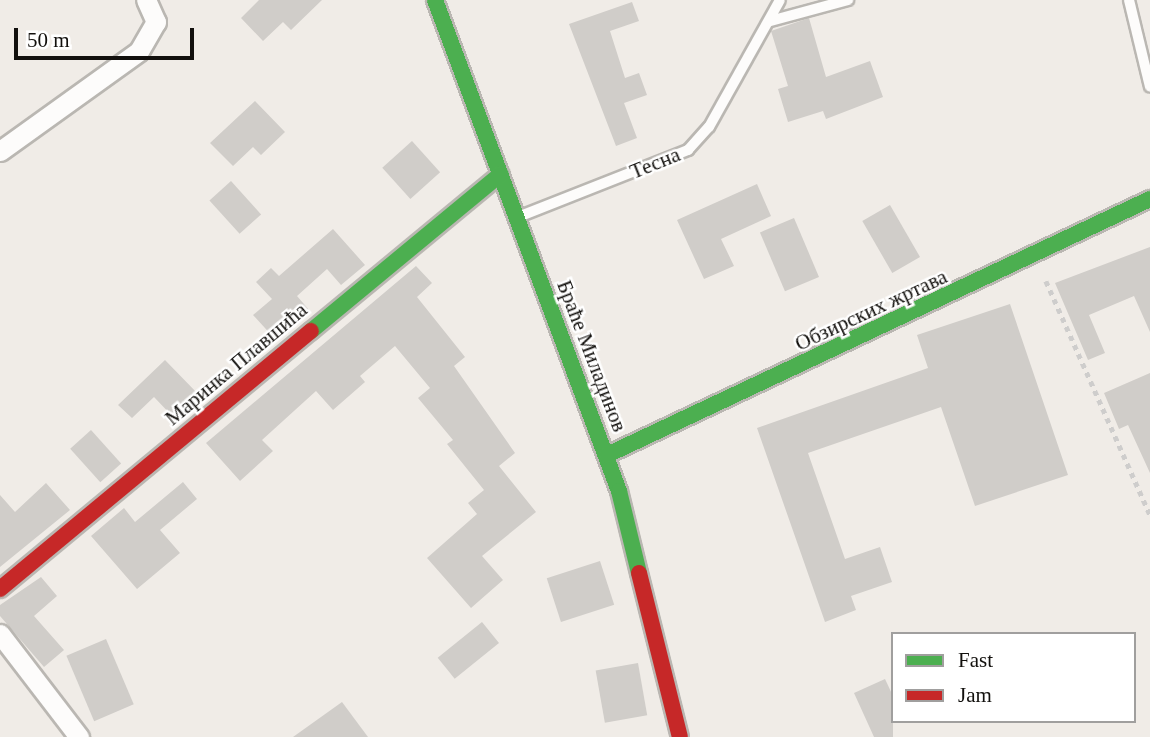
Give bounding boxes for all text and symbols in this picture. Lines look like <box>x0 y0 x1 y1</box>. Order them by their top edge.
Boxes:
scale bar <box>18 14 198 58</box>
text: 50 m <box>27 28 70 52</box>
street label: Тесна <box>626 142 684 184</box>
street label: Обзирских жртава <box>791 264 951 356</box>
street label: Браће Миладинов <box>552 277 632 435</box>
street label: Маринка Плавшића <box>160 297 312 431</box>
legend <box>891 632 1136 723</box>
text: Fast <box>958 648 993 672</box>
text: Jam <box>958 683 992 707</box>

